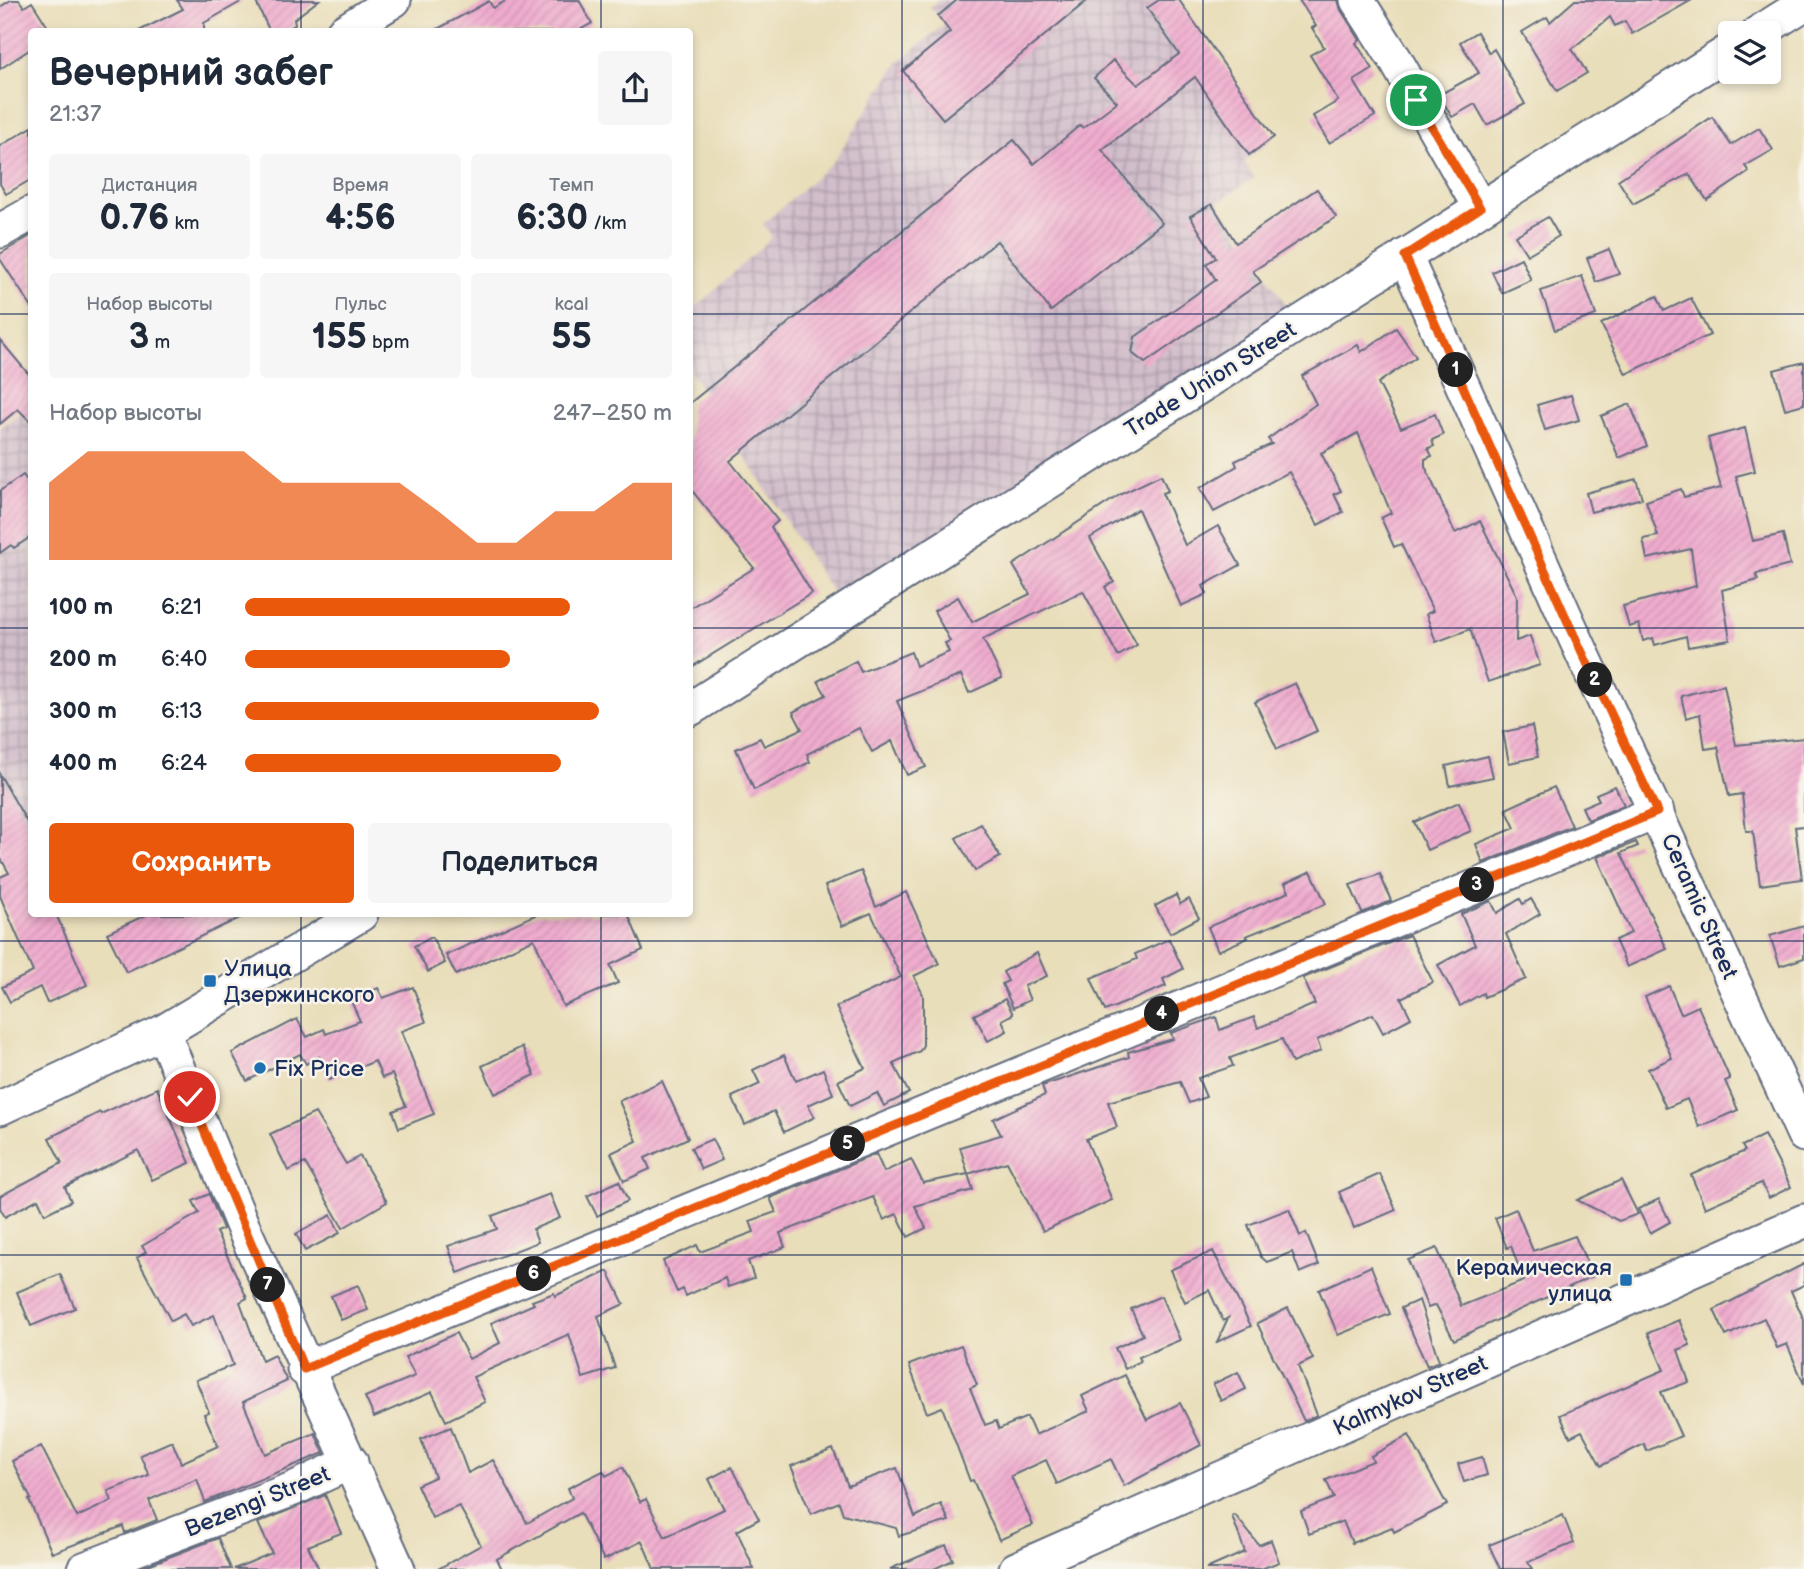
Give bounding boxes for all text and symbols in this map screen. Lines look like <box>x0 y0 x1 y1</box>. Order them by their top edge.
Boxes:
map controls <box>1718 21 1781 84</box>
button: layers <box>1718 21 1781 84</box>
text: Вечерний забег <box>49 51 333 96</box>
button: share <box>598 51 672 125</box>
pin <box>1386 70 1446 130</box>
icon: arrive <box>1397 81 1435 119</box>
text: 21:37 <box>49 100 101 128</box>
text: Дистанция <box>101 174 198 197</box>
text: Время <box>332 174 389 197</box>
text: Темп <box>549 174 594 197</box>
text: 0.76 <box>100 197 169 240</box>
text: 4:56 <box>325 197 396 240</box>
text: 6:30 <box>516 197 588 240</box>
text: km <box>169 212 199 235</box>
text: /km <box>588 212 627 235</box>
text: Набор высоты <box>86 293 213 316</box>
text: Пульс <box>334 293 387 316</box>
text: kcal <box>554 293 589 316</box>
text: 3 <box>129 316 149 359</box>
text: 155 <box>312 316 367 359</box>
text: 55 <box>551 316 592 359</box>
street label: Trade Union Street <box>1120 316 1301 444</box>
text: m <box>149 331 170 354</box>
text: bpm <box>367 331 409 354</box>
pin: 1 <box>1438 352 1474 388</box>
text: 1 <box>1452 358 1460 381</box>
text: Набор высоты <box>49 399 202 427</box>
text: 247–250 m <box>553 399 672 427</box>
text: 100 m <box>49 593 113 621</box>
text: 6:21 <box>161 593 202 621</box>
text: 200 m <box>49 645 117 673</box>
text: 6:40 <box>161 645 207 673</box>
pin: 2 <box>1578 662 1612 698</box>
text: 2 <box>1589 668 1600 691</box>
text: 300 m <box>49 697 117 725</box>
text: 6:13 <box>161 697 203 725</box>
text: 400 m <box>49 749 117 777</box>
text: 6:24 <box>161 749 207 777</box>
button: Сохранить <box>49 823 354 903</box>
button: Поделиться <box>368 823 672 903</box>
street label: Ceramic Street <box>1654 829 1744 984</box>
pin: 3 <box>1460 868 1494 903</box>
text: 3 <box>1471 873 1482 896</box>
place label: Улица Дзержинского <box>224 955 374 1009</box>
marker: Улица Дзержинского <box>202 973 218 989</box>
pin: 4 <box>1144 996 1180 1032</box>
text: 4 <box>1156 1002 1167 1025</box>
place label: Fix Price <box>274 1055 364 1083</box>
marker: Fix Price <box>252 1060 268 1076</box>
pin <box>160 1067 220 1127</box>
icon: check <box>171 1078 209 1116</box>
pin: 5 <box>830 1126 866 1162</box>
text: 5 <box>842 1132 853 1155</box>
place label: Керамическая улица <box>1456 1254 1612 1308</box>
pin: 6 <box>516 1256 552 1292</box>
text: 6 <box>528 1262 539 1285</box>
pin: 7 <box>250 1268 286 1302</box>
marker: Керамическая улица <box>1618 1272 1634 1288</box>
text: 7 <box>262 1273 273 1296</box>
street label: Kalmykov Street <box>1329 1349 1492 1442</box>
street label: Bezengi Street <box>181 1460 334 1544</box>

